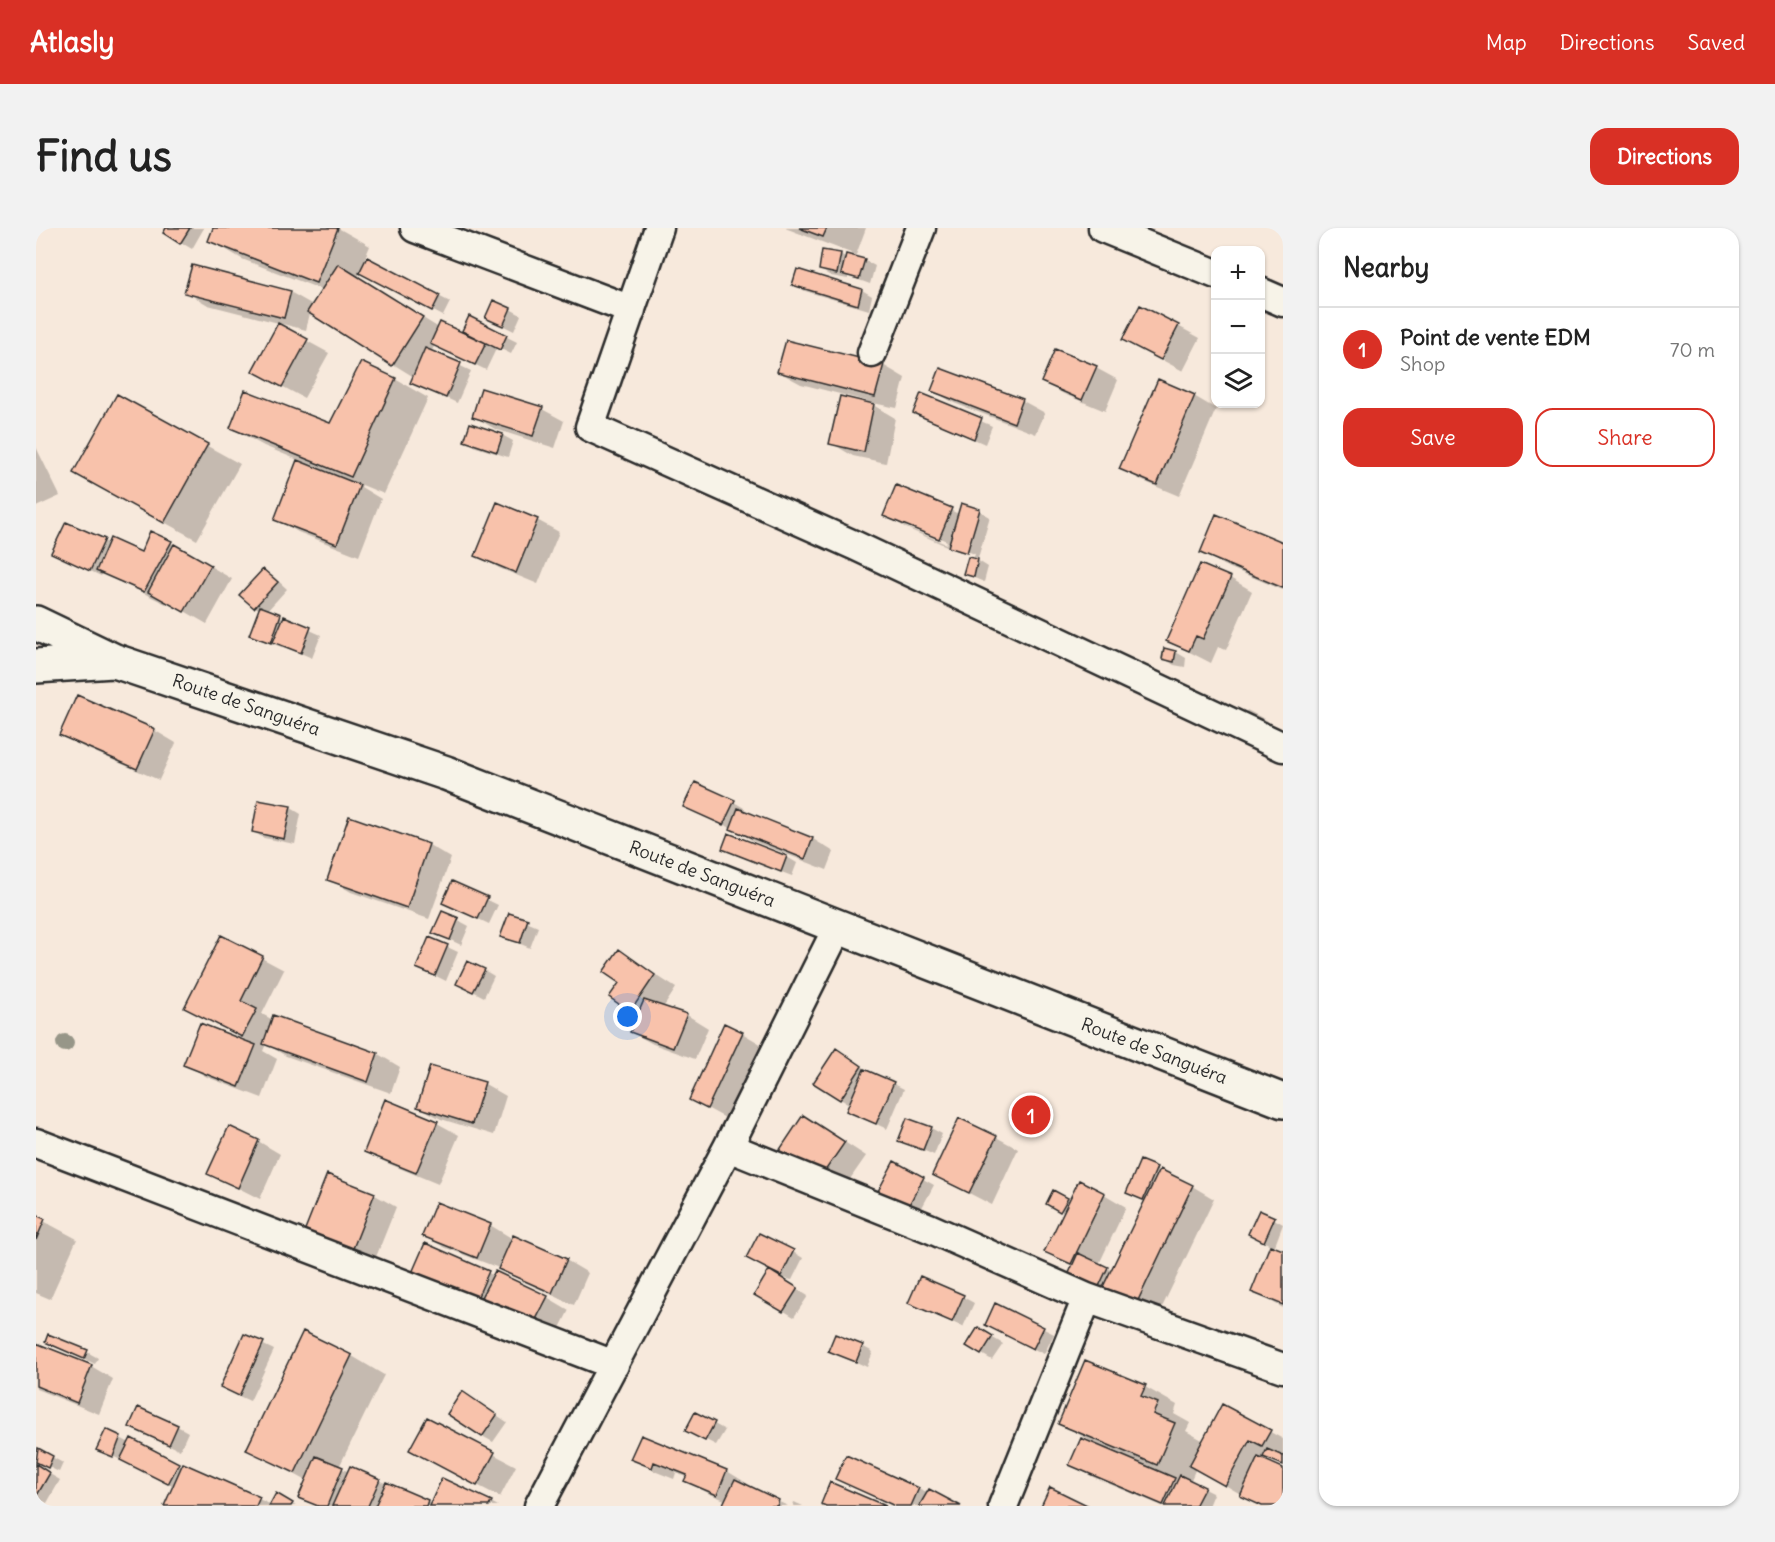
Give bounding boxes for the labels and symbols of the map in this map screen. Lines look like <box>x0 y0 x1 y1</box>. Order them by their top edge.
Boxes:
street label: Route de Sanguéra <box>169 668 323 741</box>
street label: Route de Sanguéra <box>626 835 778 912</box>
your location <box>613 1002 642 1031</box>
street label: Route de Sanguéra <box>1078 1012 1230 1089</box>
pin: 1 <box>1012 1092 1050 1138</box>

